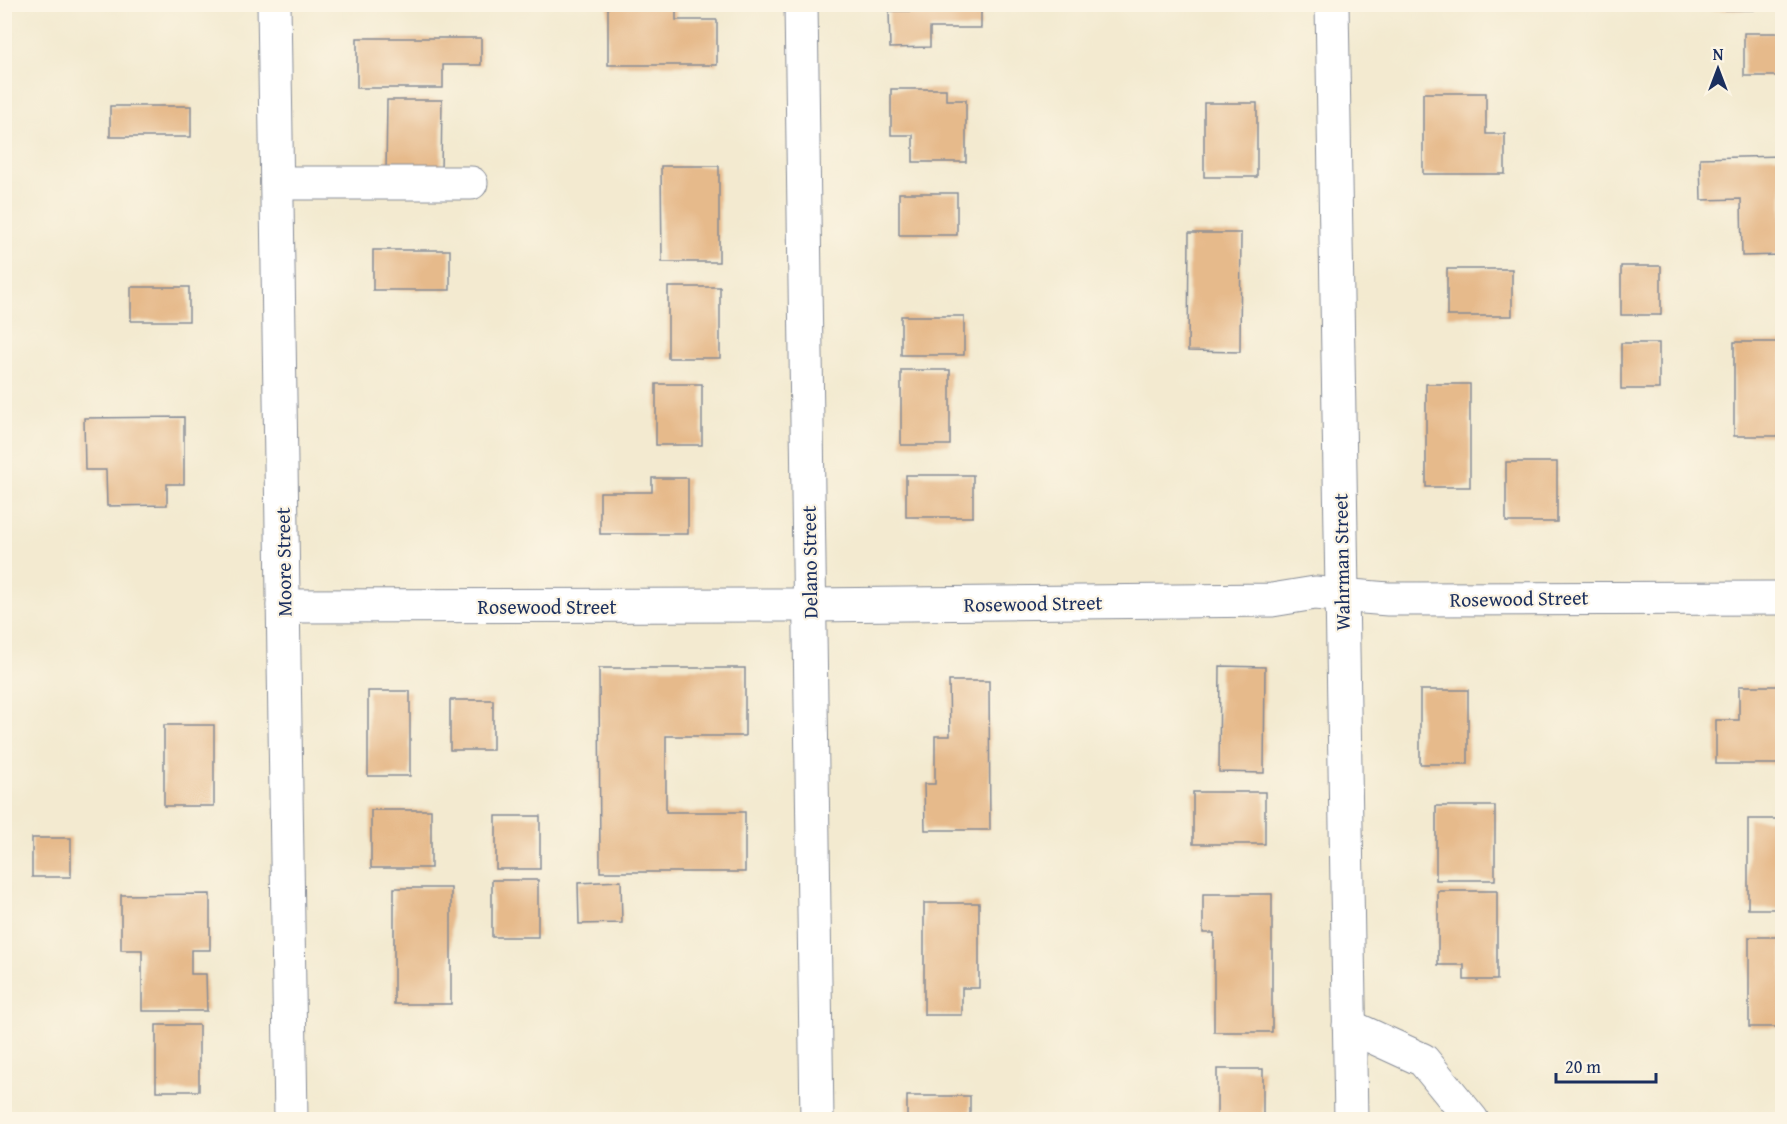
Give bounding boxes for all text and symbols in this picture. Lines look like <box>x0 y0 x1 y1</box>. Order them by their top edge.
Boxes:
north arrow <box>1688 39 1748 99</box>
text: N <box>1713 42 1724 66</box>
street label: Wahrman Street <box>1325 493 1357 631</box>
street label: Delano Street <box>794 505 824 619</box>
street label: Moore Street <box>268 507 298 617</box>
street label: Rosewood Street <box>1449 582 1589 614</box>
street label: Rosewood Street <box>963 587 1103 619</box>
street label: Rosewood Street <box>477 592 617 621</box>
scale bar <box>1556 1046 1656 1084</box>
text: 20 m <box>1565 1053 1601 1080</box>

